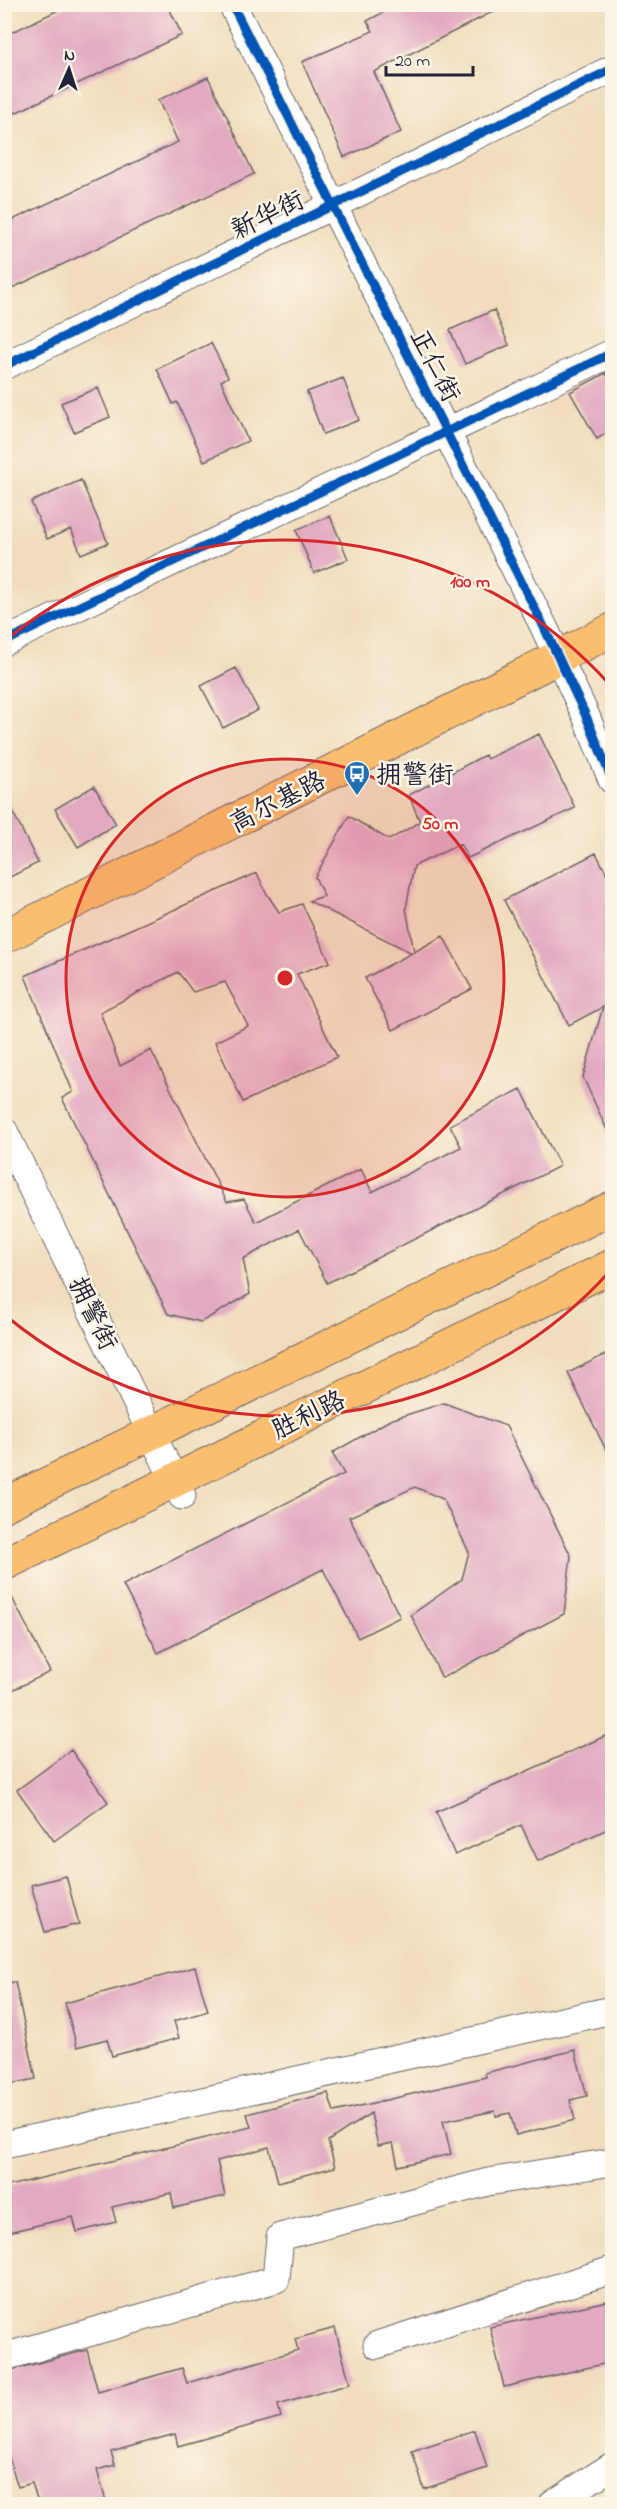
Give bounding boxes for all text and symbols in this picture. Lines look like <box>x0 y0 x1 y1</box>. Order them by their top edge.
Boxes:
north arrow <box>39 39 99 99</box>
scale bar <box>386 39 473 77</box>
text: N <box>64 44 76 68</box>
text: 20 m <box>395 49 430 75</box>
street label: 新华街 <box>225 183 312 251</box>
street label: 正仁街 <box>399 323 468 410</box>
text: 100 m <box>450 570 490 596</box>
place label: 拥警街 <box>376 758 454 796</box>
bus stop icon: 拥警街 <box>342 759 372 797</box>
street label: 高尔基路 <box>223 763 333 844</box>
text: 50 m <box>422 812 458 838</box>
centre of rings <box>275 968 295 988</box>
street label: 拥警街 <box>57 1271 125 1358</box>
street label: 胜利路 <box>266 1383 353 1451</box>

